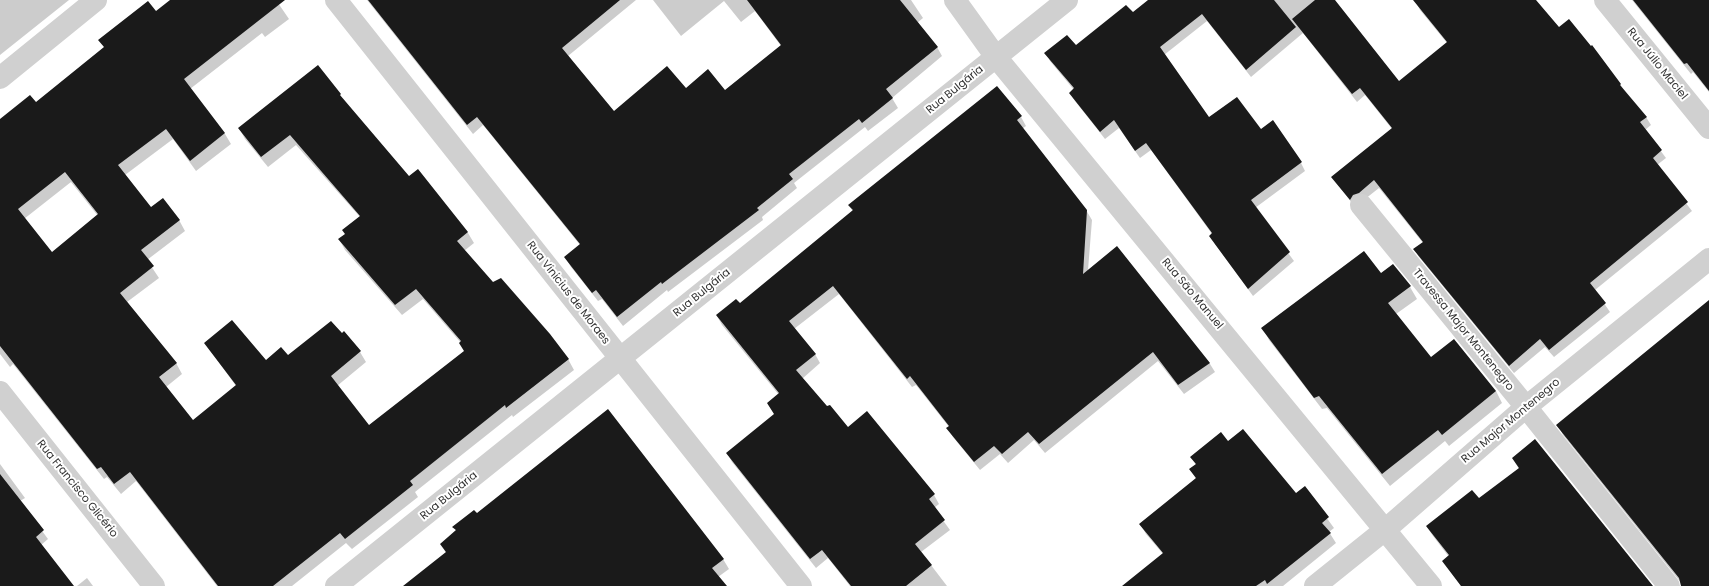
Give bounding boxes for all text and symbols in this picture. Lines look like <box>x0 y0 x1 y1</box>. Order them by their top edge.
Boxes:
street label: Rua Júlio Maciel <box>1624 26 1690 102</box>
street label: Rua Bulgária <box>924 63 986 117</box>
street label: Rua Vinicius de Moraes <box>524 239 612 347</box>
street label: Rua São Manuel <box>1159 256 1225 332</box>
street label: Rua Bulgária <box>671 266 733 320</box>
street label: Travessa Major Montenegro <box>1410 266 1516 394</box>
street label: Rua Major Montenegro <box>1459 376 1563 466</box>
street label: Rua Francisco Glicério <box>34 438 120 540</box>
street label: Rua Bulgária <box>418 469 480 523</box>

